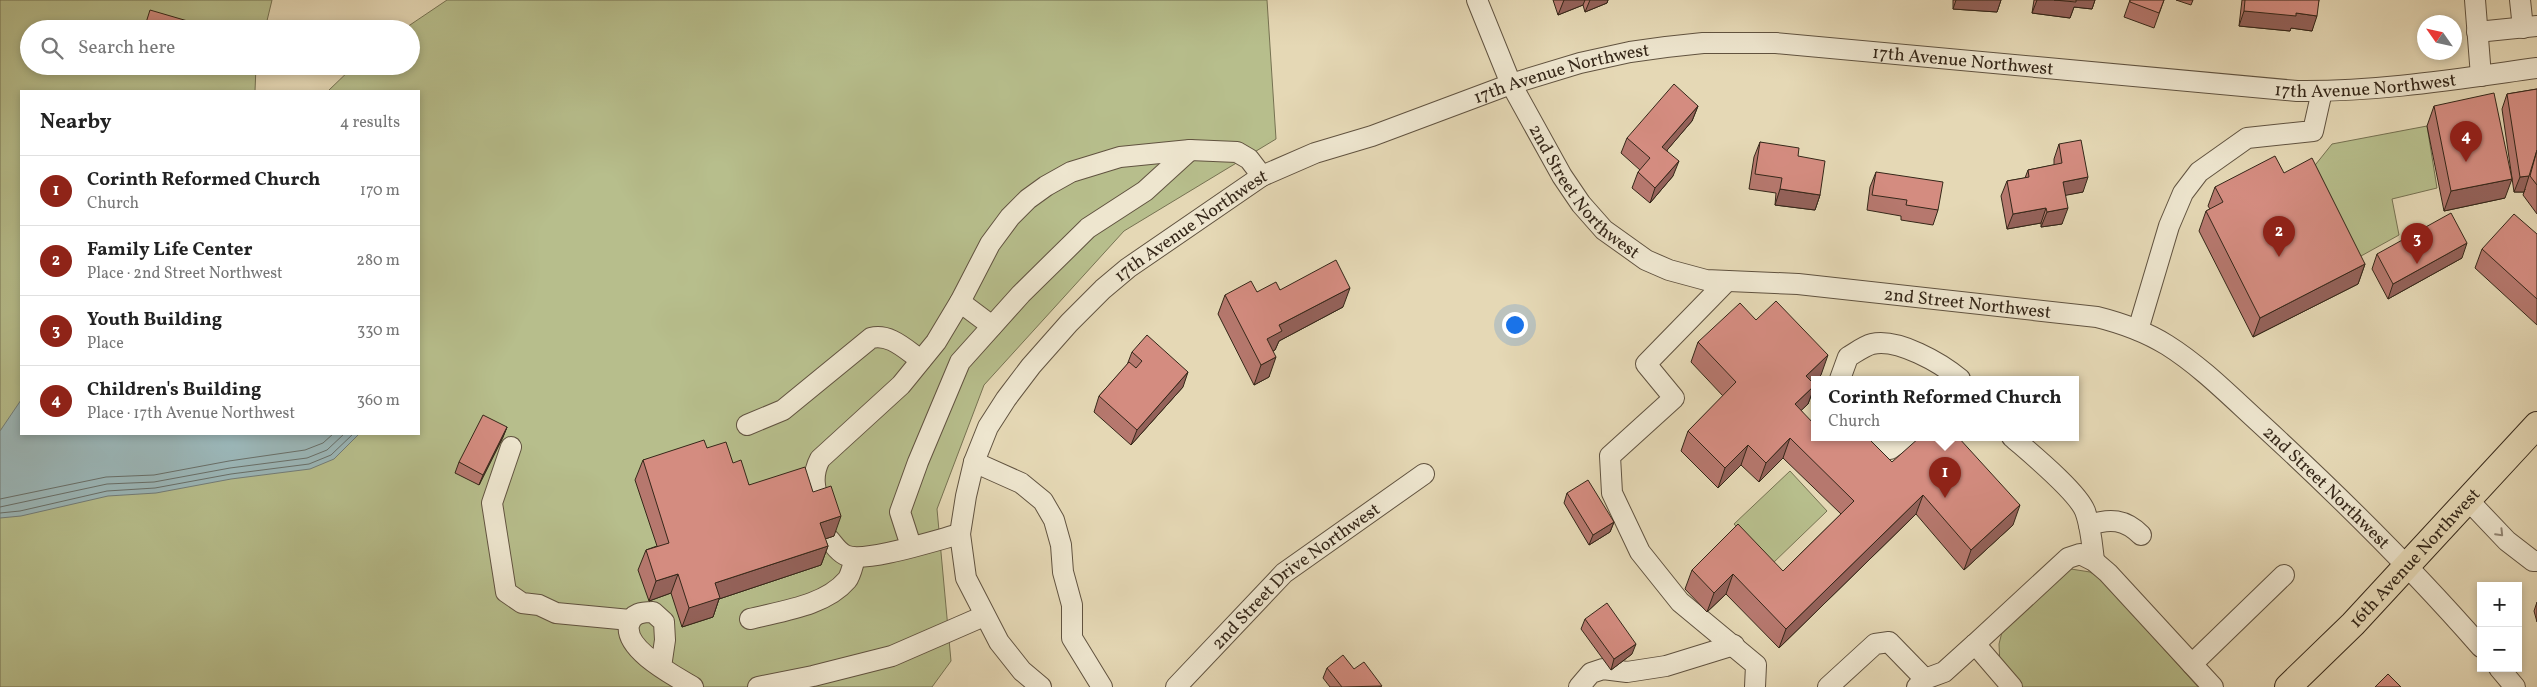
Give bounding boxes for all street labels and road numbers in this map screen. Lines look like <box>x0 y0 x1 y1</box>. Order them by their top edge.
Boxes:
street label: 17th Avenue Northwest <box>1470 38 1651 111</box>
street label: 17th Avenue Northwest <box>1871 41 2055 83</box>
street label: 17th Avenue Northwest <box>2273 68 2458 105</box>
street label: 2nd Street Northwest <box>1522 120 1644 266</box>
street label: 17th Avenue Northwest <box>1109 164 1272 289</box>
street label: 2nd Street Northwest <box>1882 283 2052 326</box>
street label: 2nd Street Northwest <box>2257 421 2395 556</box>
street label: 16th Avenue Northwest <box>2344 483 2487 634</box>
street label: 2nd Street Drive Northwest <box>1207 498 1386 656</box>

